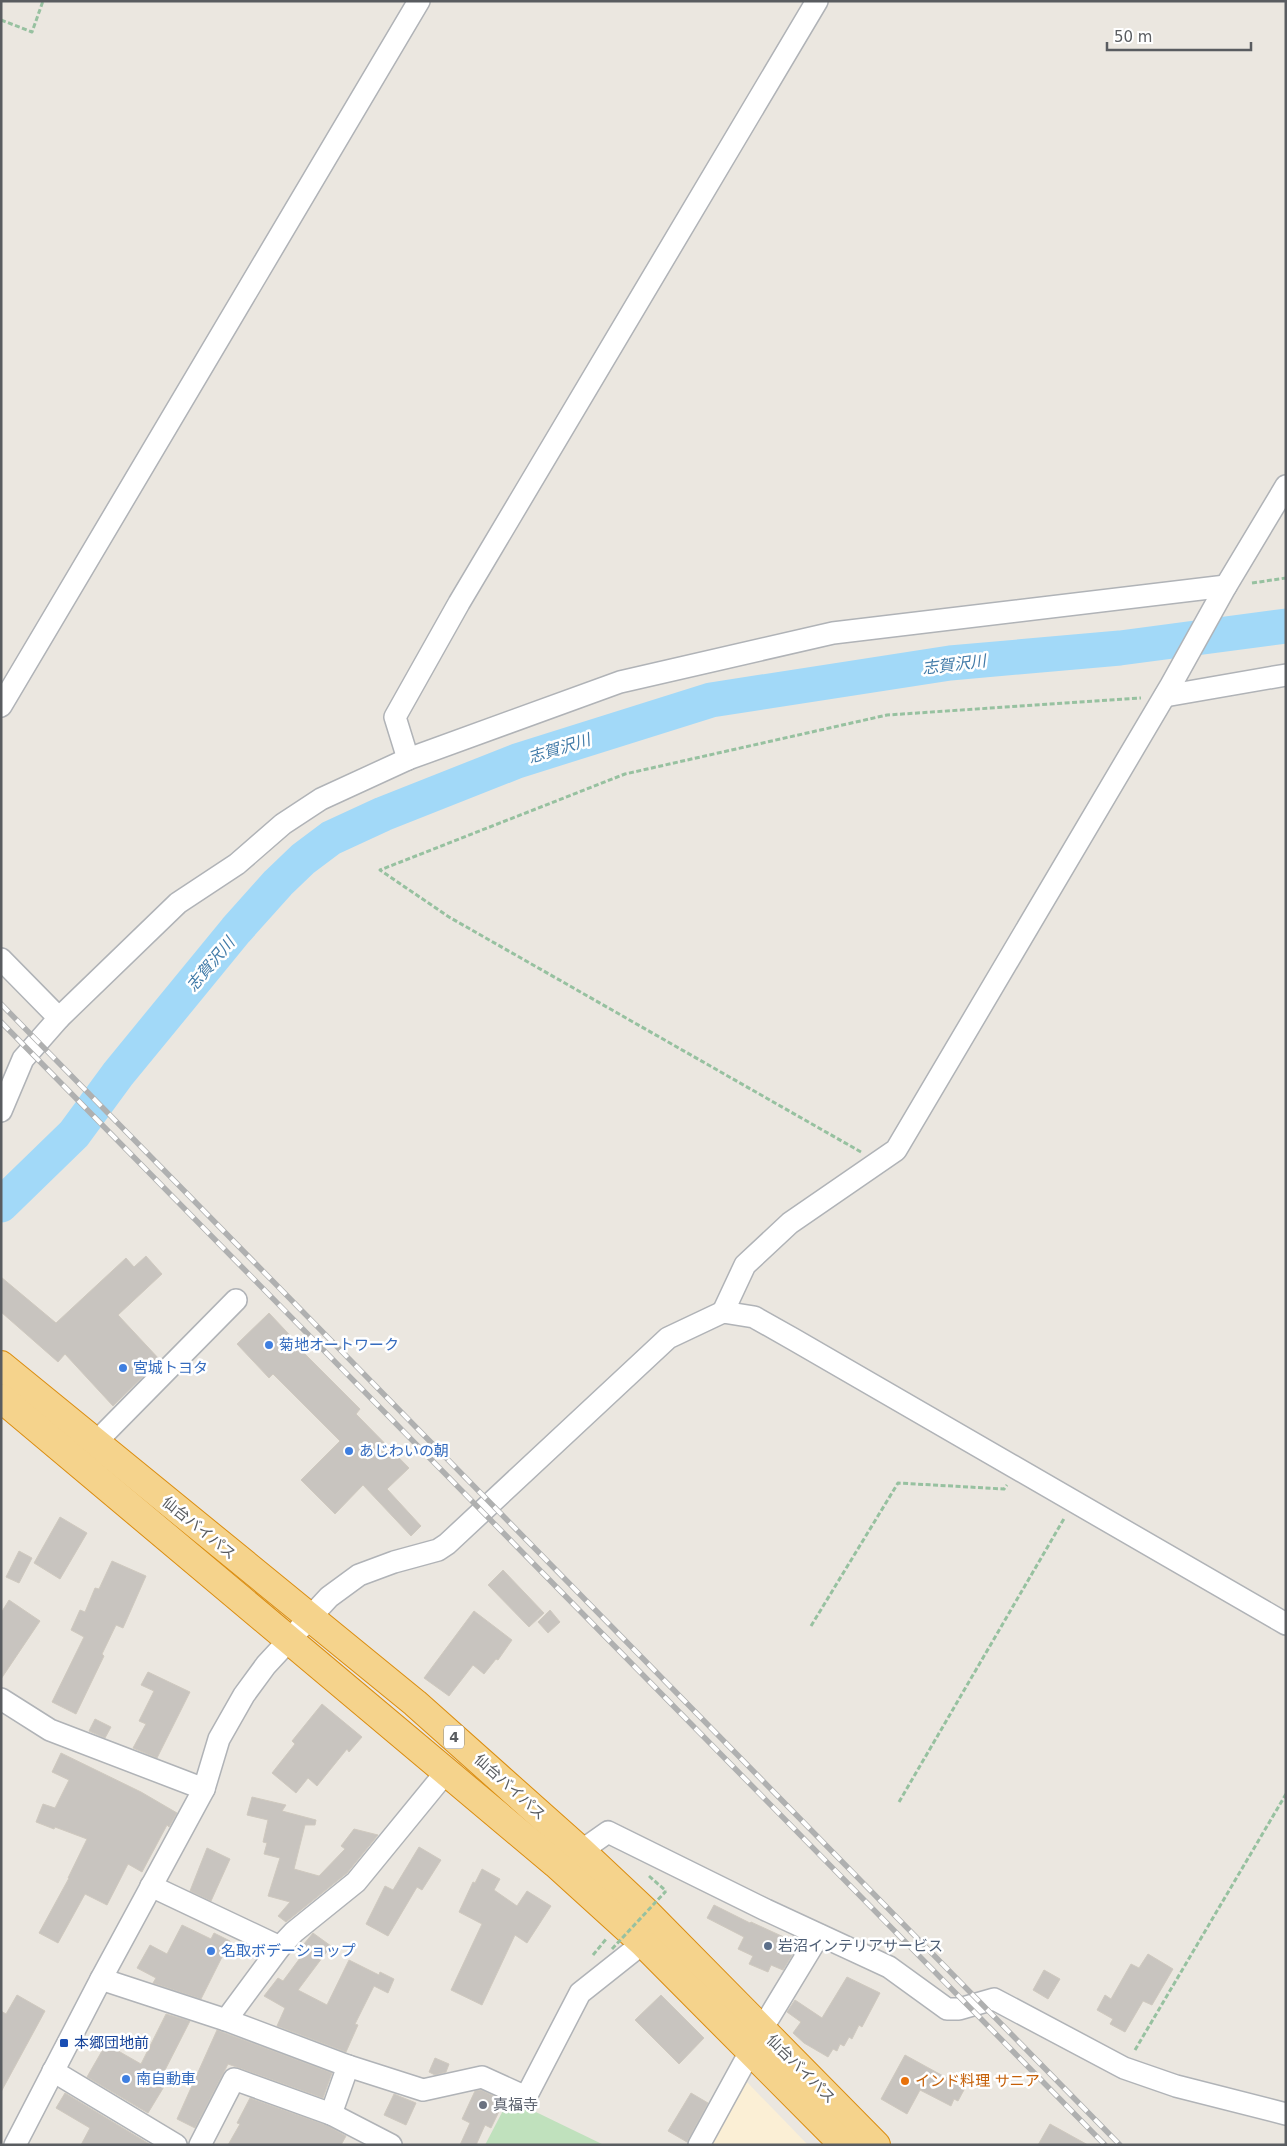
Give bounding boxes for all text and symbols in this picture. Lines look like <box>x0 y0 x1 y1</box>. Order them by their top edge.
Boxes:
scale bar <box>1107 20 1251 52</box>
text: 50 m <box>1114 28 1152 46</box>
water label: 志賀沢川 <box>921 651 989 678</box>
water label: 志賀沢川 <box>526 729 594 767</box>
water label: 志賀沢川 <box>183 932 240 995</box>
place label: 菊地オートワーク <box>279 1336 399 1354</box>
marker: 菊地オートワーク <box>263 1339 275 1351</box>
place label: 宮城トヨタ <box>133 1359 208 1377</box>
marker: 宮城トヨタ <box>117 1362 129 1374</box>
place label: あじわいの朝 <box>359 1442 449 1460</box>
marker: あじわいの朝 <box>343 1445 355 1457</box>
street label: 仙台バイパス <box>158 1493 240 1563</box>
road number: 4 <box>444 1725 464 1748</box>
street label: 仙台バイパス <box>471 1750 549 1824</box>
place label: 岩沼インテリアサービス <box>778 1937 943 1955</box>
marker: 岩沼インテリアサービス <box>762 1940 774 1952</box>
place label: 名取ボデーショップ <box>221 1942 356 1960</box>
marker: 名取ボデーショップ <box>205 1945 217 1957</box>
street label: 仙台バイパス <box>763 2031 839 2107</box>
place label: 本郷団地前 <box>74 2034 149 2052</box>
marker: 本郷団地前 <box>58 2037 70 2049</box>
place label: 南自動車 <box>136 2070 196 2088</box>
place label: インド料理 サニア <box>915 2072 1040 2090</box>
marker: 南自動車 <box>120 2073 132 2085</box>
marker: インド料理 サニア <box>899 2075 911 2087</box>
place label: 真福寺 <box>493 2096 538 2114</box>
marker: 真福寺 <box>477 2099 489 2111</box>

